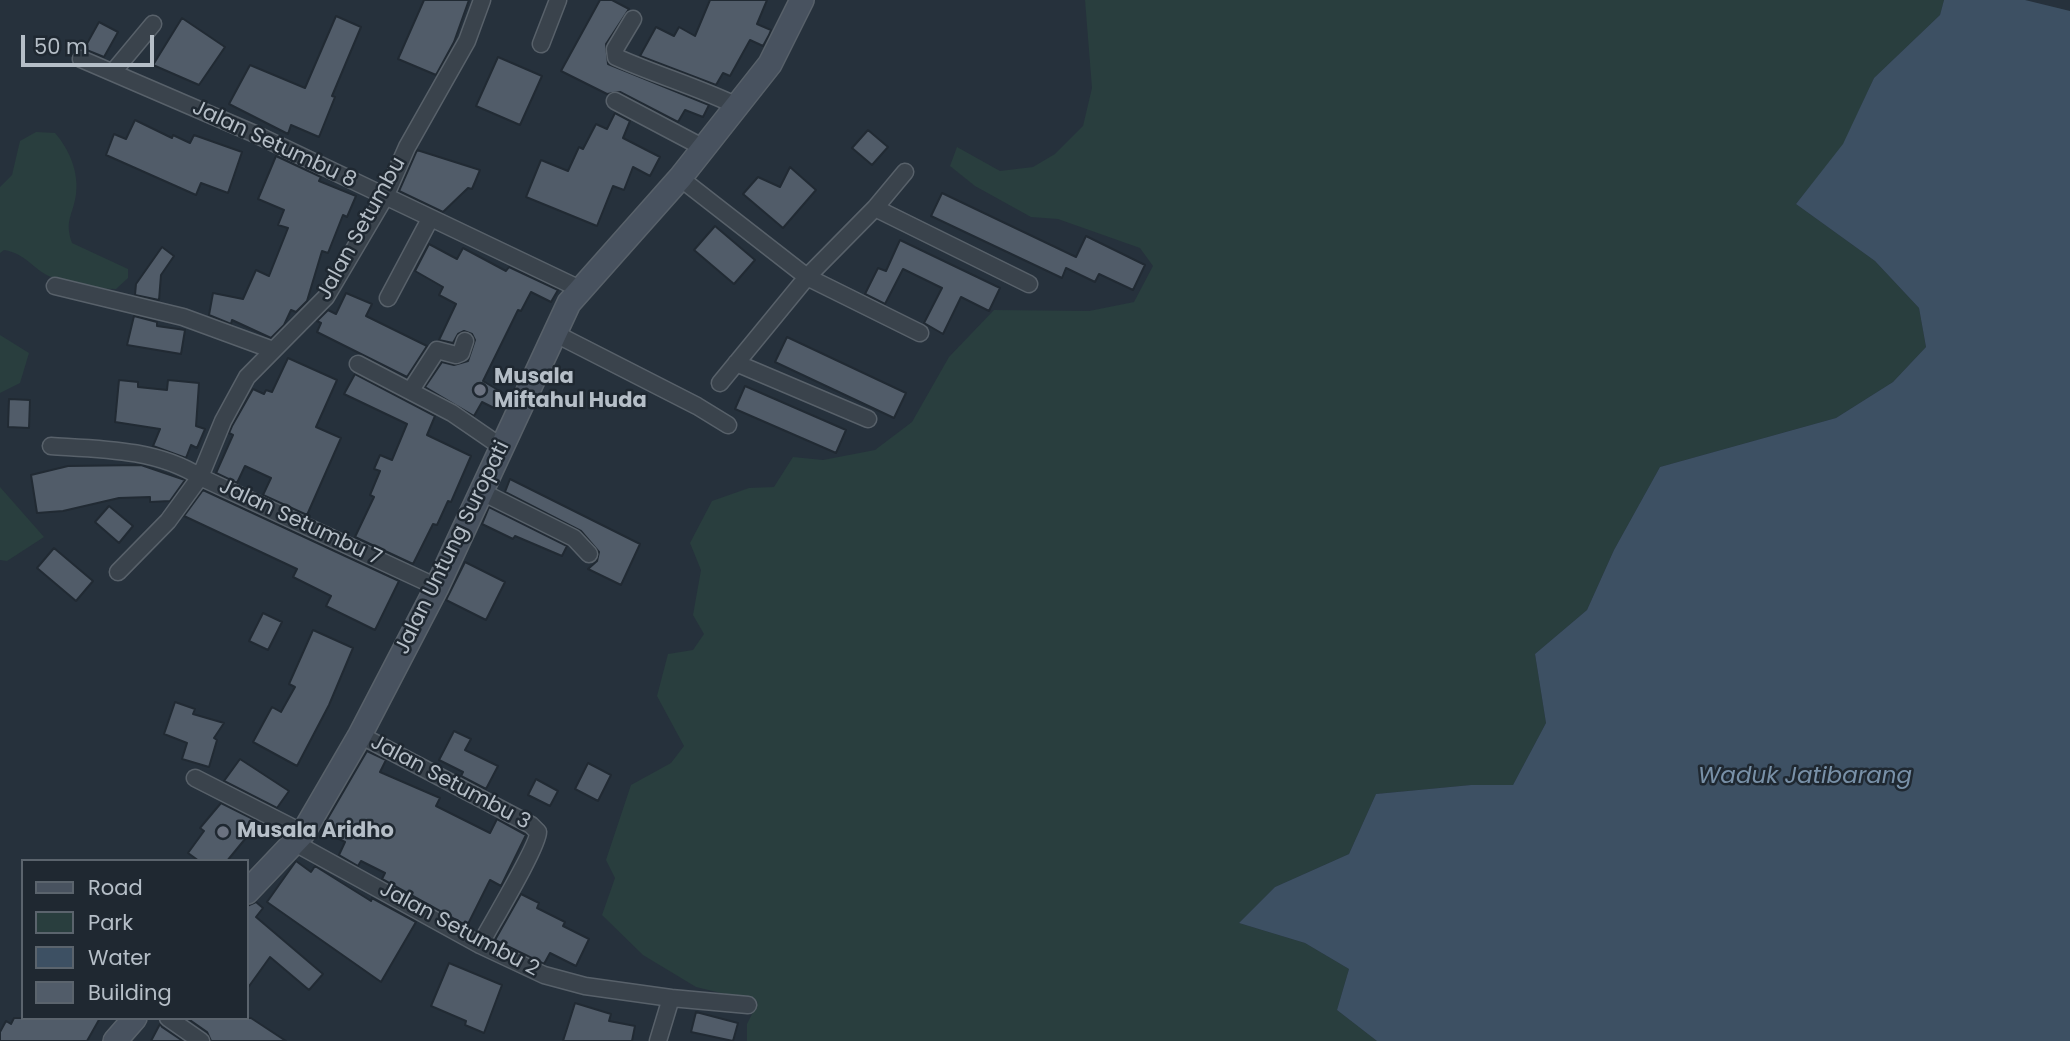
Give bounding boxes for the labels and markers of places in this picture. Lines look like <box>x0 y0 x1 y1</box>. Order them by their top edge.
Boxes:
place label: Musala Miftahul Huda <box>494 365 647 415</box>
marker: Musala Miftahul Huda <box>472 382 488 398</box>
place label: Musala Aridho <box>237 819 394 845</box>
marker: Musala Aridho <box>215 824 231 840</box>

